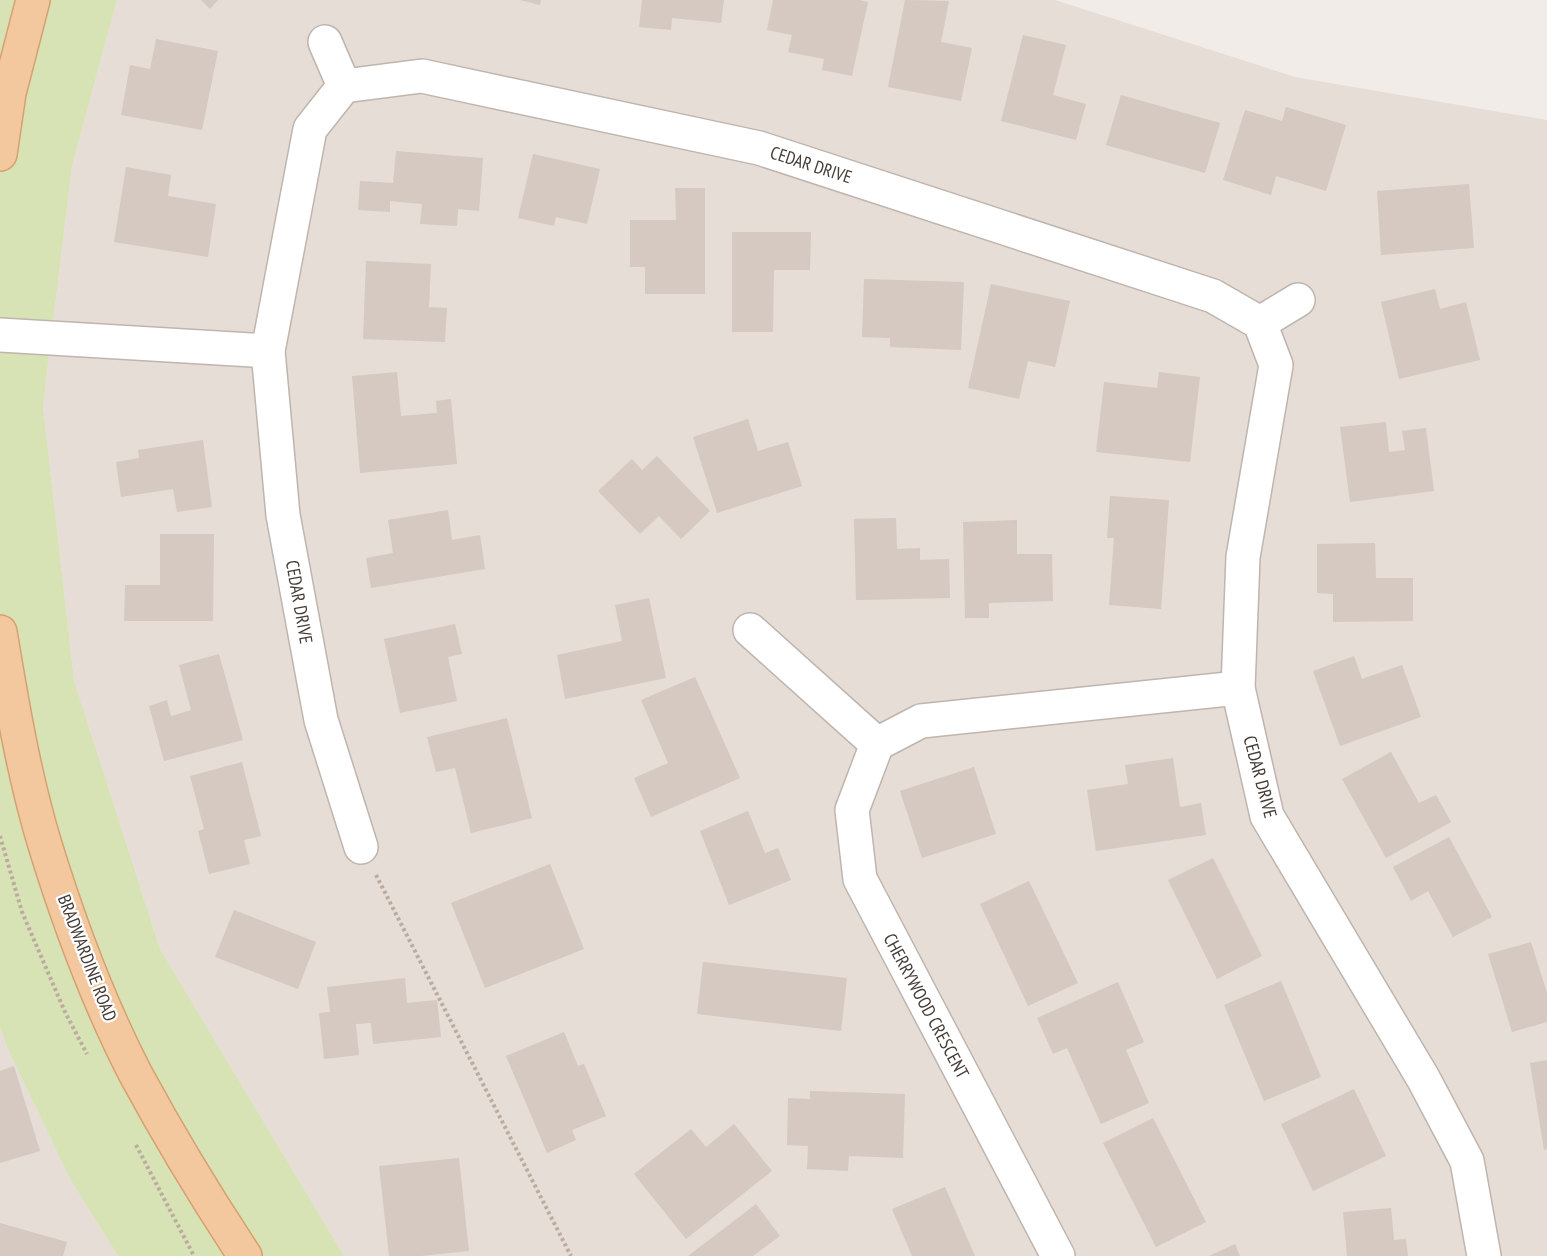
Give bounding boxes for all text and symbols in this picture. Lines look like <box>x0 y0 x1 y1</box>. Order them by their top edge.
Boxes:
street label: CEDAR DRIVE <box>767 141 855 188</box>
street label: CEDAR DRIVE <box>281 558 318 645</box>
street label: CEDAR DRIVE <box>1238 733 1283 821</box>
street label: BRADWARDINE ROAD <box>53 891 122 1024</box>
street label: CHERRYWOOD CRESCENT <box>879 929 974 1082</box>

